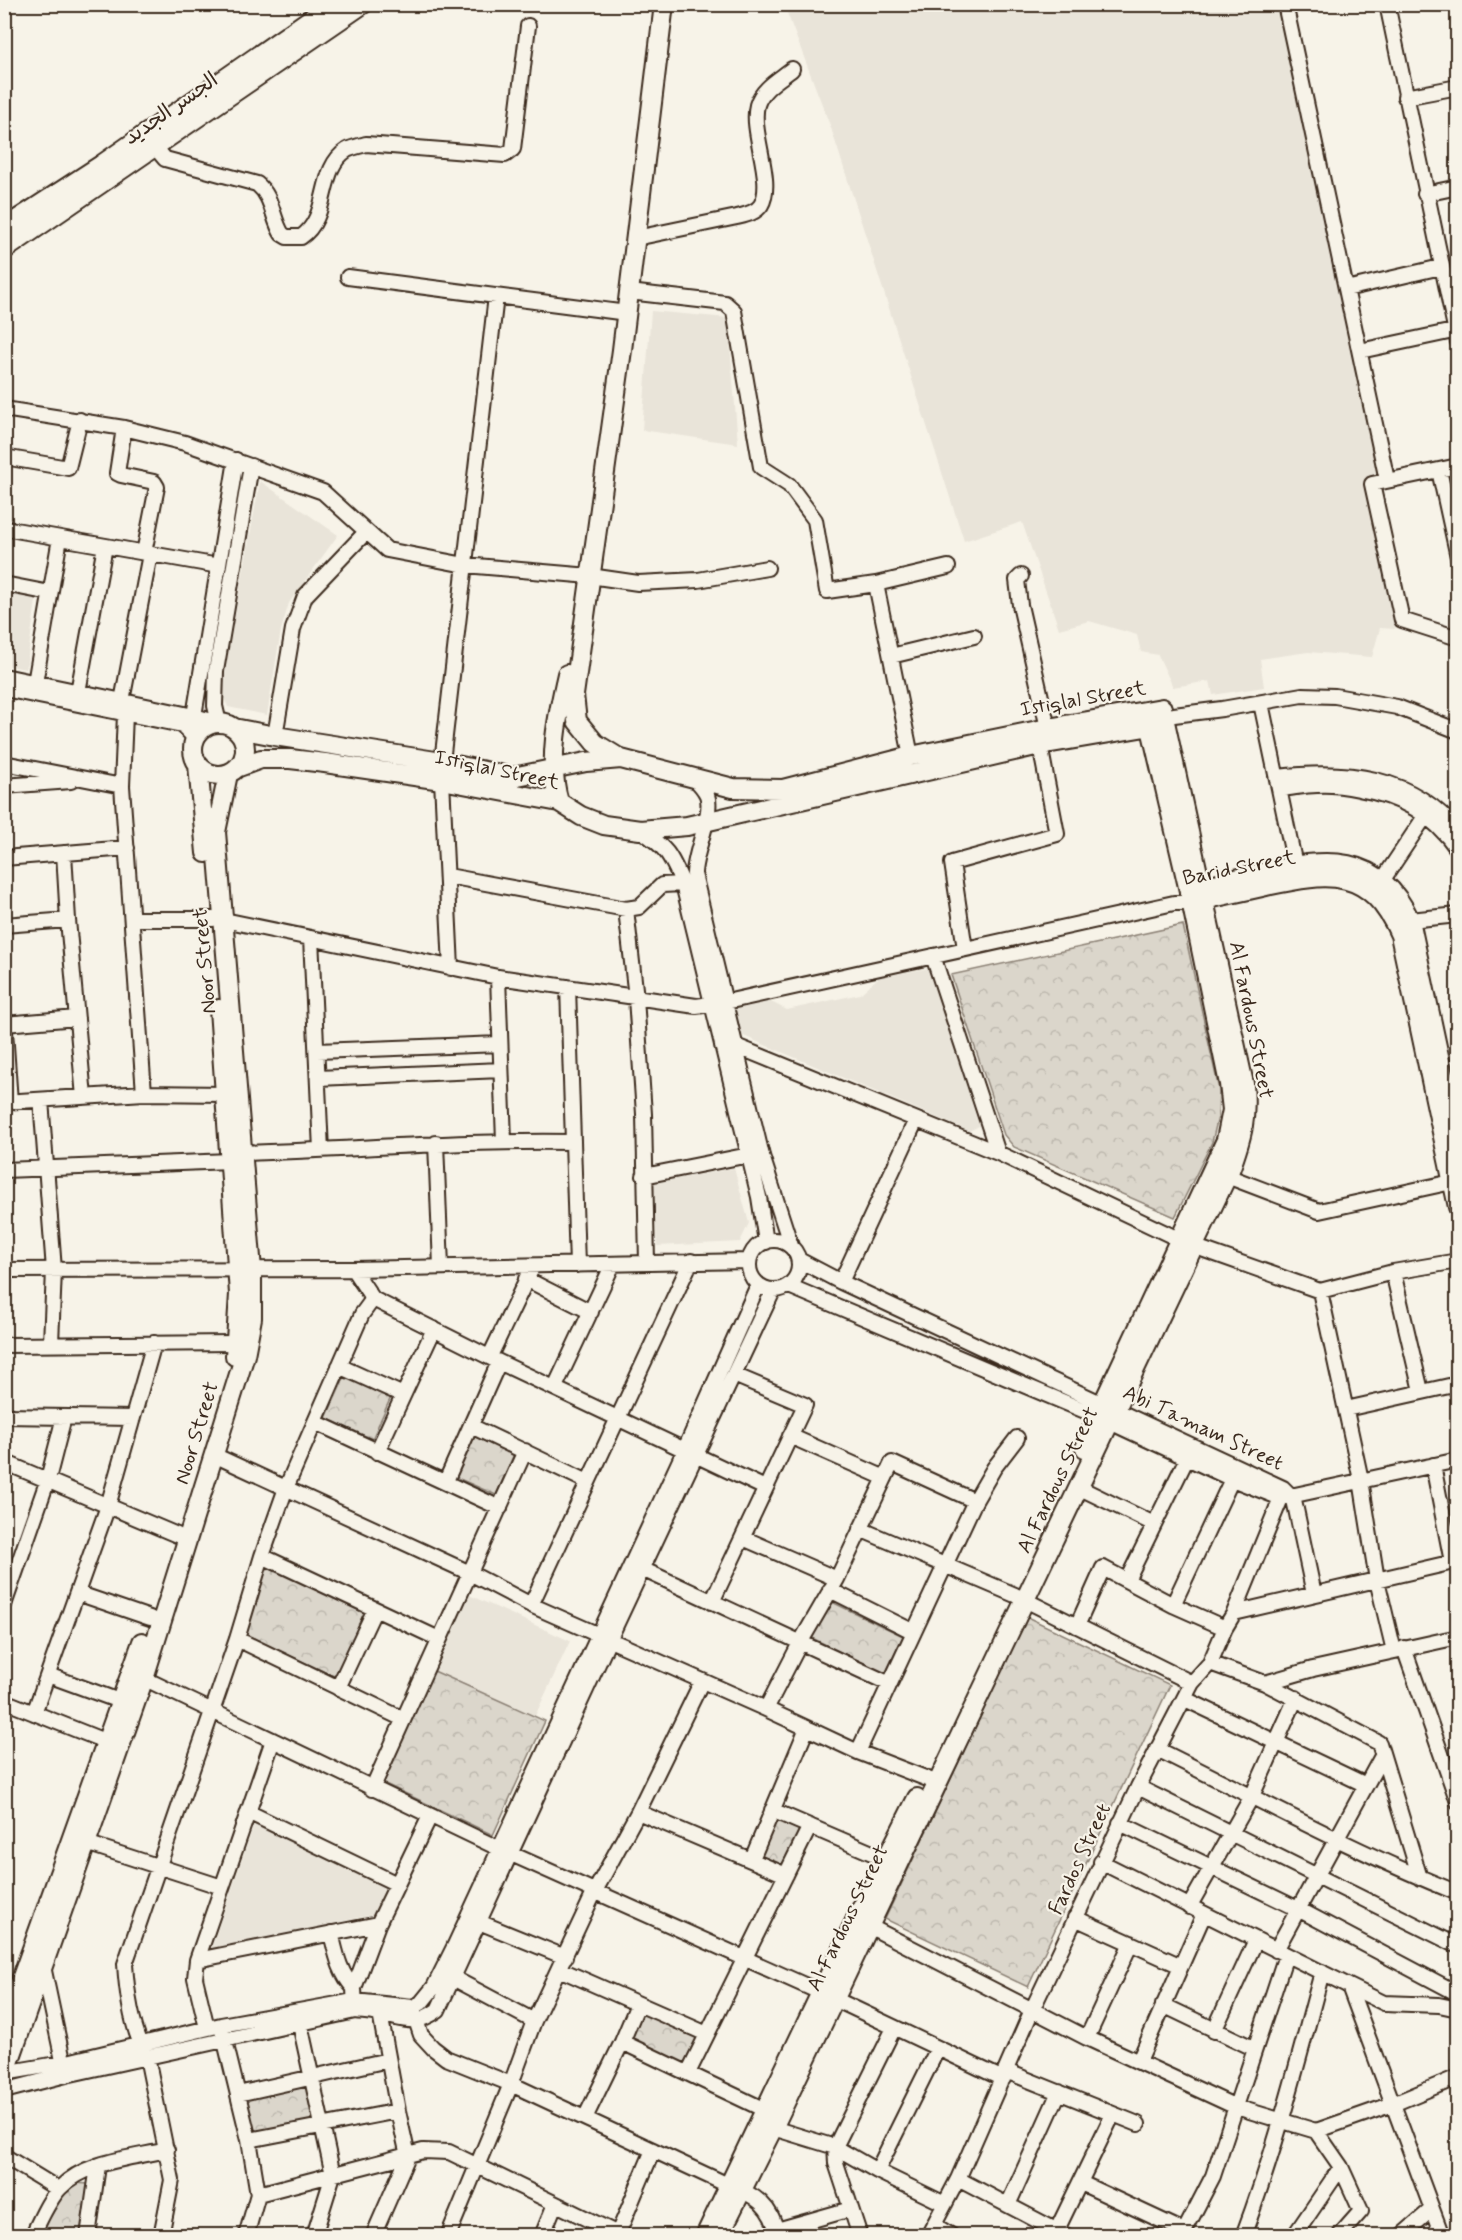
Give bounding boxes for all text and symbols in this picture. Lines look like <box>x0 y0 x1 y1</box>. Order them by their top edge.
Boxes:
street label: الجسر الجديد <box>118 66 224 152</box>
street label: Istiqlal Street <box>1018 674 1149 724</box>
street label: Istiqlal Street <box>432 743 563 797</box>
street label: Barid Street <box>1180 843 1298 893</box>
street label: Noor Street <box>186 907 224 1015</box>
street label: Al Fardous Street <box>1222 939 1280 1101</box>
street label: Noor Street <box>168 1378 226 1488</box>
street label: Abi Tamam Street <box>1118 1379 1288 1478</box>
street label: Al Fardous Street <box>1010 1402 1106 1558</box>
street label: Fardos Street <box>1042 1798 1118 1919</box>
street label: Al Fardous Street <box>800 1840 896 1996</box>

